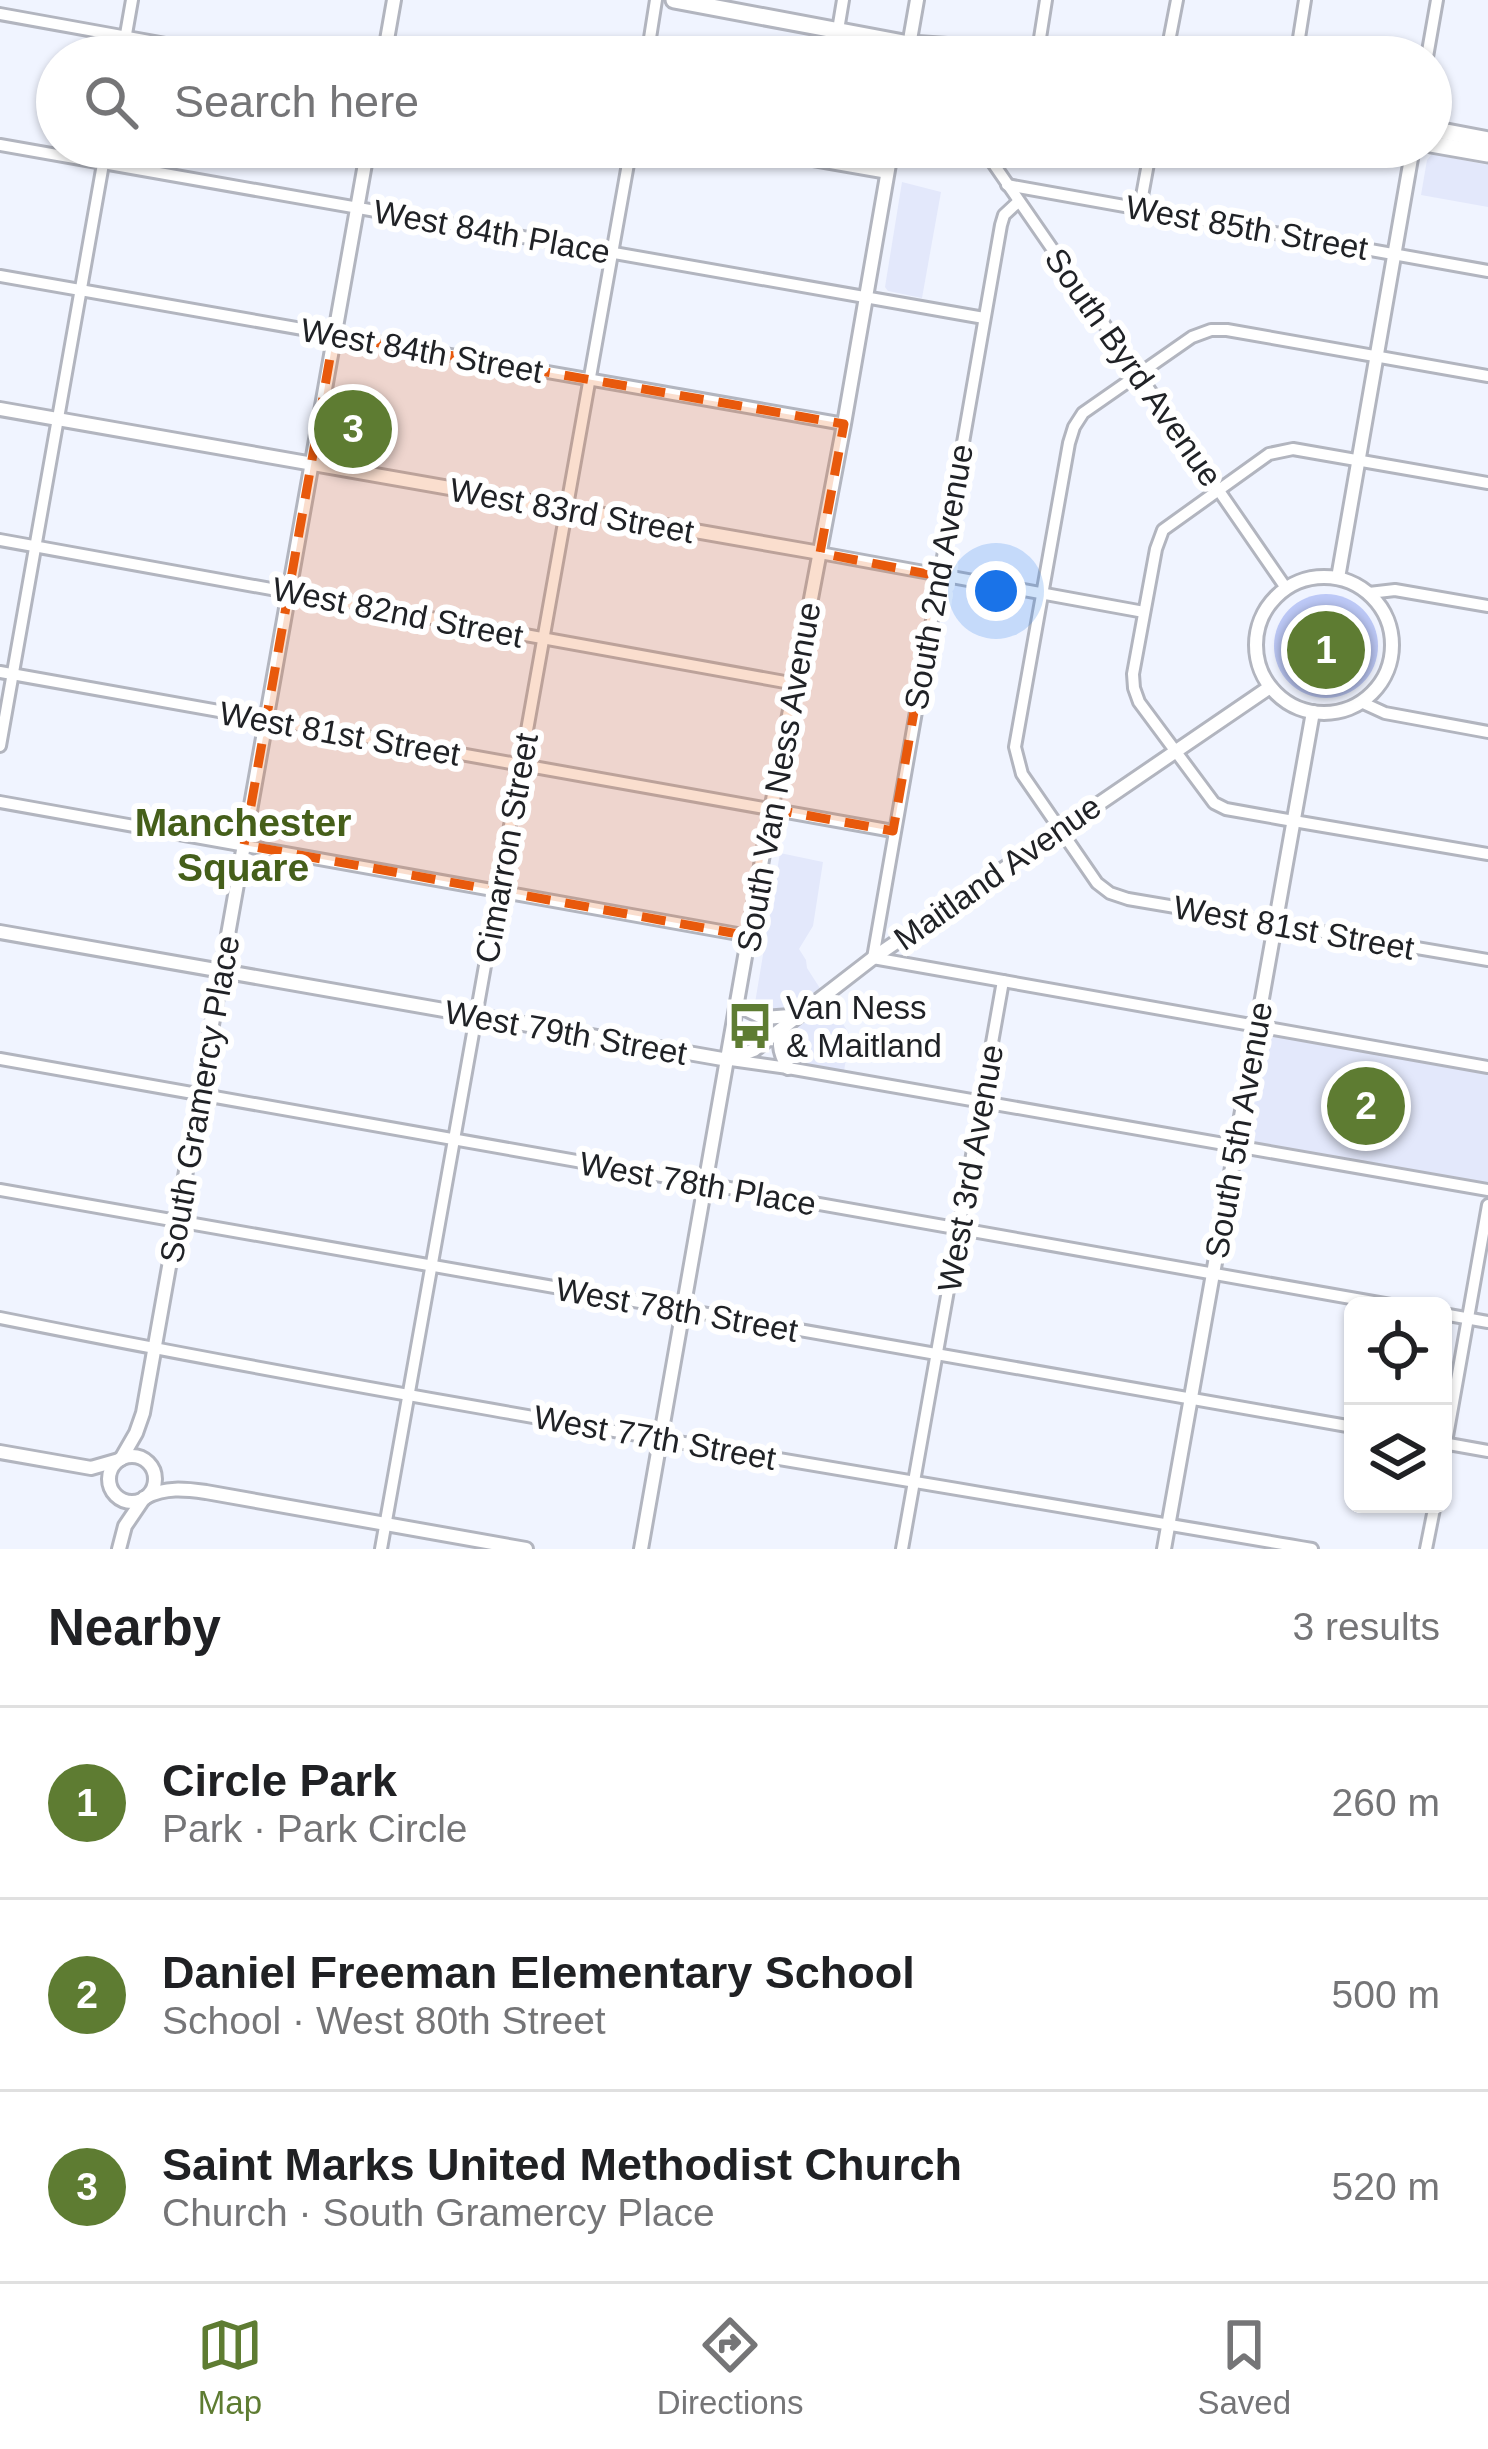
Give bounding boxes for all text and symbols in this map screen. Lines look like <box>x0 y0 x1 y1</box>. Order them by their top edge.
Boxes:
search box <box>36 36 1452 168</box>
icon: search <box>78 69 144 135</box>
text: Search here <box>174 76 419 127</box>
street label: West 85th Street <box>1123 188 1371 267</box>
street label: West 84th Place <box>371 192 613 271</box>
street label: South Byrd Avenue <box>1038 241 1230 493</box>
street label: West 84th Street <box>298 311 546 390</box>
pin: 3 <box>314 384 392 474</box>
street label: South 2nd Avenue <box>897 441 980 713</box>
street label: West 83rd Street <box>447 471 697 550</box>
your location <box>966 561 1026 621</box>
street label: West 82nd Street <box>270 570 526 655</box>
street label: South Van Ness Avenue <box>729 599 828 955</box>
pin: 1 <box>1287 605 1365 695</box>
street label: West 81st Street <box>217 694 463 773</box>
street label: Cimarron Street <box>468 730 545 966</box>
street label: Maitland Avenue <box>887 787 1108 957</box>
district label: Manchester Square <box>135 801 351 889</box>
street label: West 81st Street <box>1171 888 1417 967</box>
street label: South Gramercy Place <box>152 932 247 1266</box>
place label: Van Ness & Maitland <box>786 989 942 1064</box>
street label: West 79th Street <box>442 993 690 1072</box>
street label: South 5th Avenue <box>1198 999 1279 1261</box>
bus stop icon: Van Ness & Maitland <box>725 1001 775 1051</box>
street label: West 3rd Avenue <box>931 1042 1010 1294</box>
pin: 2 <box>1327 1061 1405 1151</box>
street label: West 78th Place <box>577 1144 819 1223</box>
street label: West 78th Street <box>553 1270 801 1349</box>
map controls <box>1344 1297 1452 1513</box>
button: locate <box>1344 1297 1452 1405</box>
street label: West 77th Street <box>531 1398 779 1477</box>
button: layers <box>1344 1405 1452 1513</box>
text: Nearby <box>48 1599 221 1656</box>
text: 3 results <box>1293 1605 1440 1648</box>
text: Circle Park <box>162 1755 397 1806</box>
text: 1 <box>76 1781 98 1824</box>
text: 260 m <box>1332 1781 1440 1824</box>
text: Park · Park Circle <box>162 1807 468 1850</box>
text: Daniel Freeman Elementary School <box>162 1947 915 1998</box>
text: 2 <box>76 1973 98 2016</box>
text: 500 m <box>1332 1973 1440 2016</box>
text: School · West 80th Street <box>162 1999 606 2042</box>
text: Saint Marks United Methodist Church <box>162 2139 962 2190</box>
text: 3 <box>76 2165 98 2208</box>
text: 520 m <box>1332 2165 1440 2208</box>
text: Church · South Gramercy Place <box>162 2191 715 2234</box>
tab: Map <box>197 2312 263 2422</box>
tab: Directions <box>657 2312 804 2422</box>
tab: Saved <box>1197 2312 1291 2422</box>

